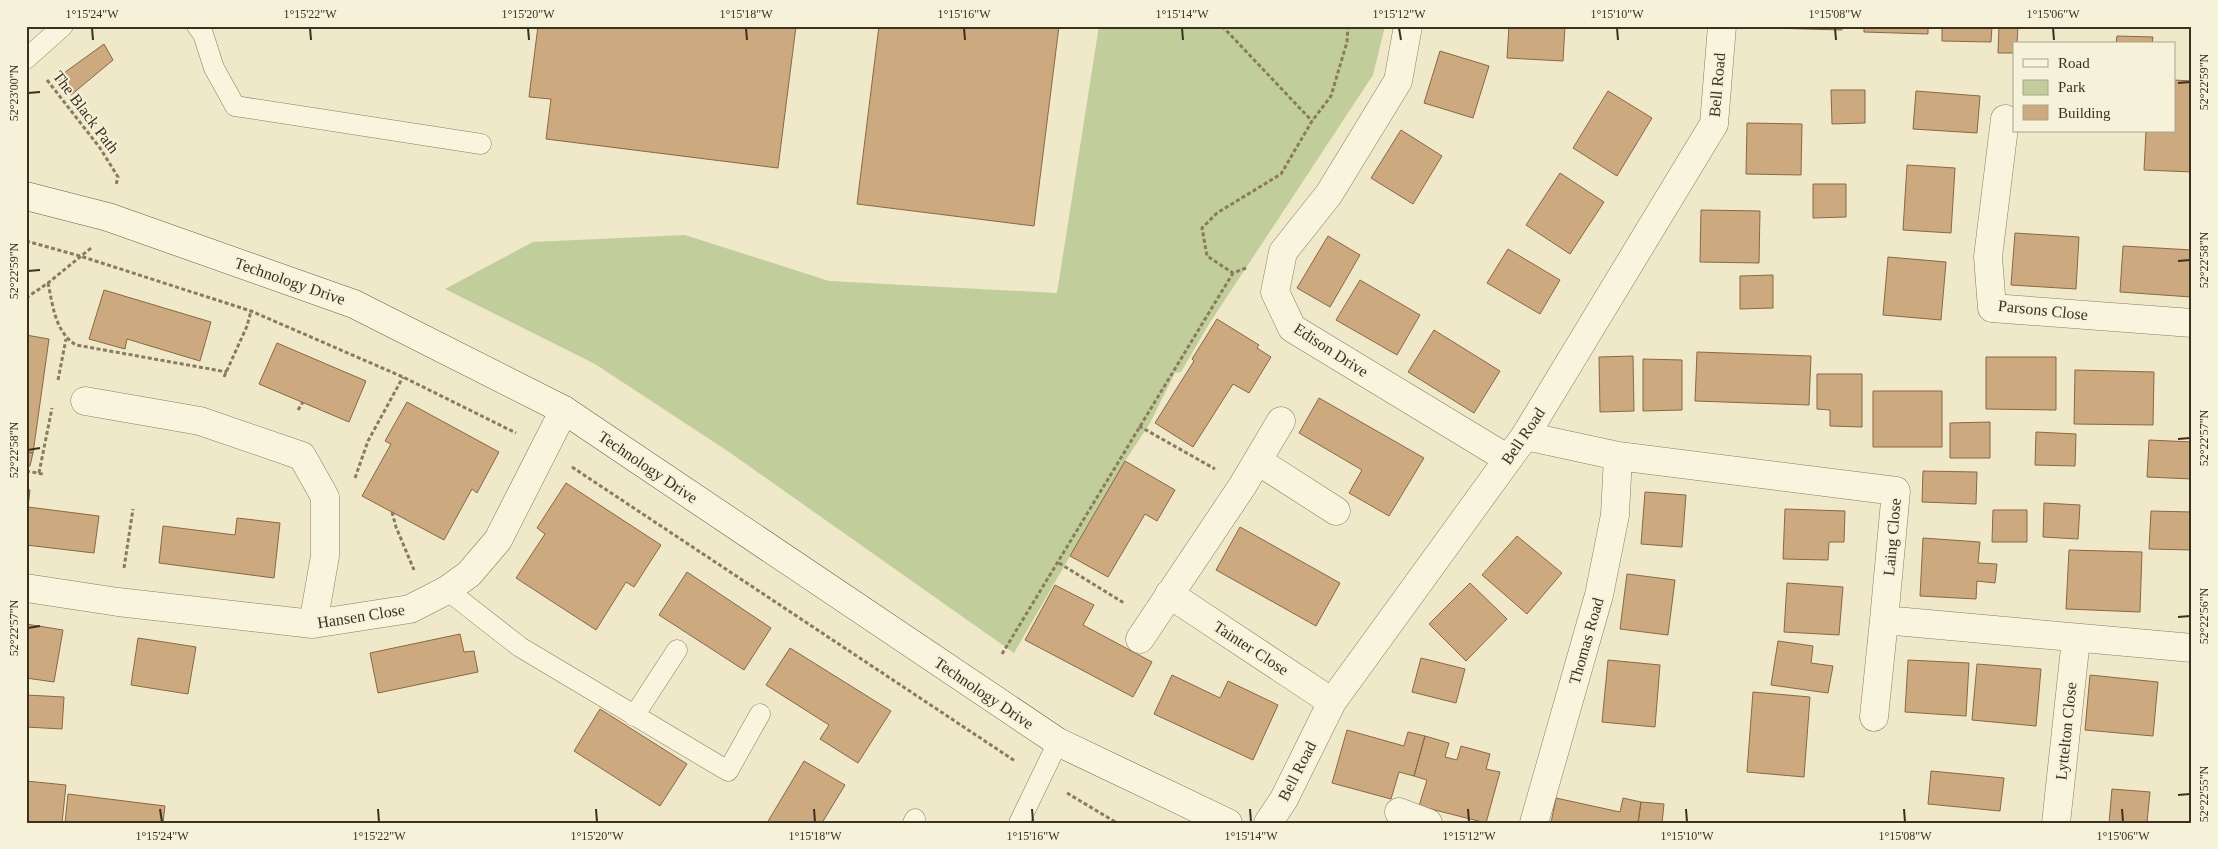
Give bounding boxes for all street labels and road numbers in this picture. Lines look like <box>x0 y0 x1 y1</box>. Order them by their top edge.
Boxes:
street label: Bell Road <box>1706 52 1728 118</box>
street label: The Black Path <box>50 67 122 157</box>
street label: Technology Drive <box>232 254 347 309</box>
street label: Parsons Close <box>1997 297 2089 323</box>
street label: Edison Drive <box>1291 320 1371 380</box>
street label: Bell Road <box>1498 405 1548 467</box>
street label: Technology Drive <box>595 428 701 507</box>
street label: Laing Close <box>1880 498 1905 577</box>
street label: Thomas Road <box>1566 596 1606 686</box>
street label: Hansen Close <box>316 601 406 631</box>
street label: Tainter Close <box>1211 618 1291 678</box>
street label: Technology Drive <box>931 654 1037 733</box>
street label: Lyttelton Close <box>2052 681 2081 781</box>
street label: Bell Road <box>1275 738 1319 804</box>

